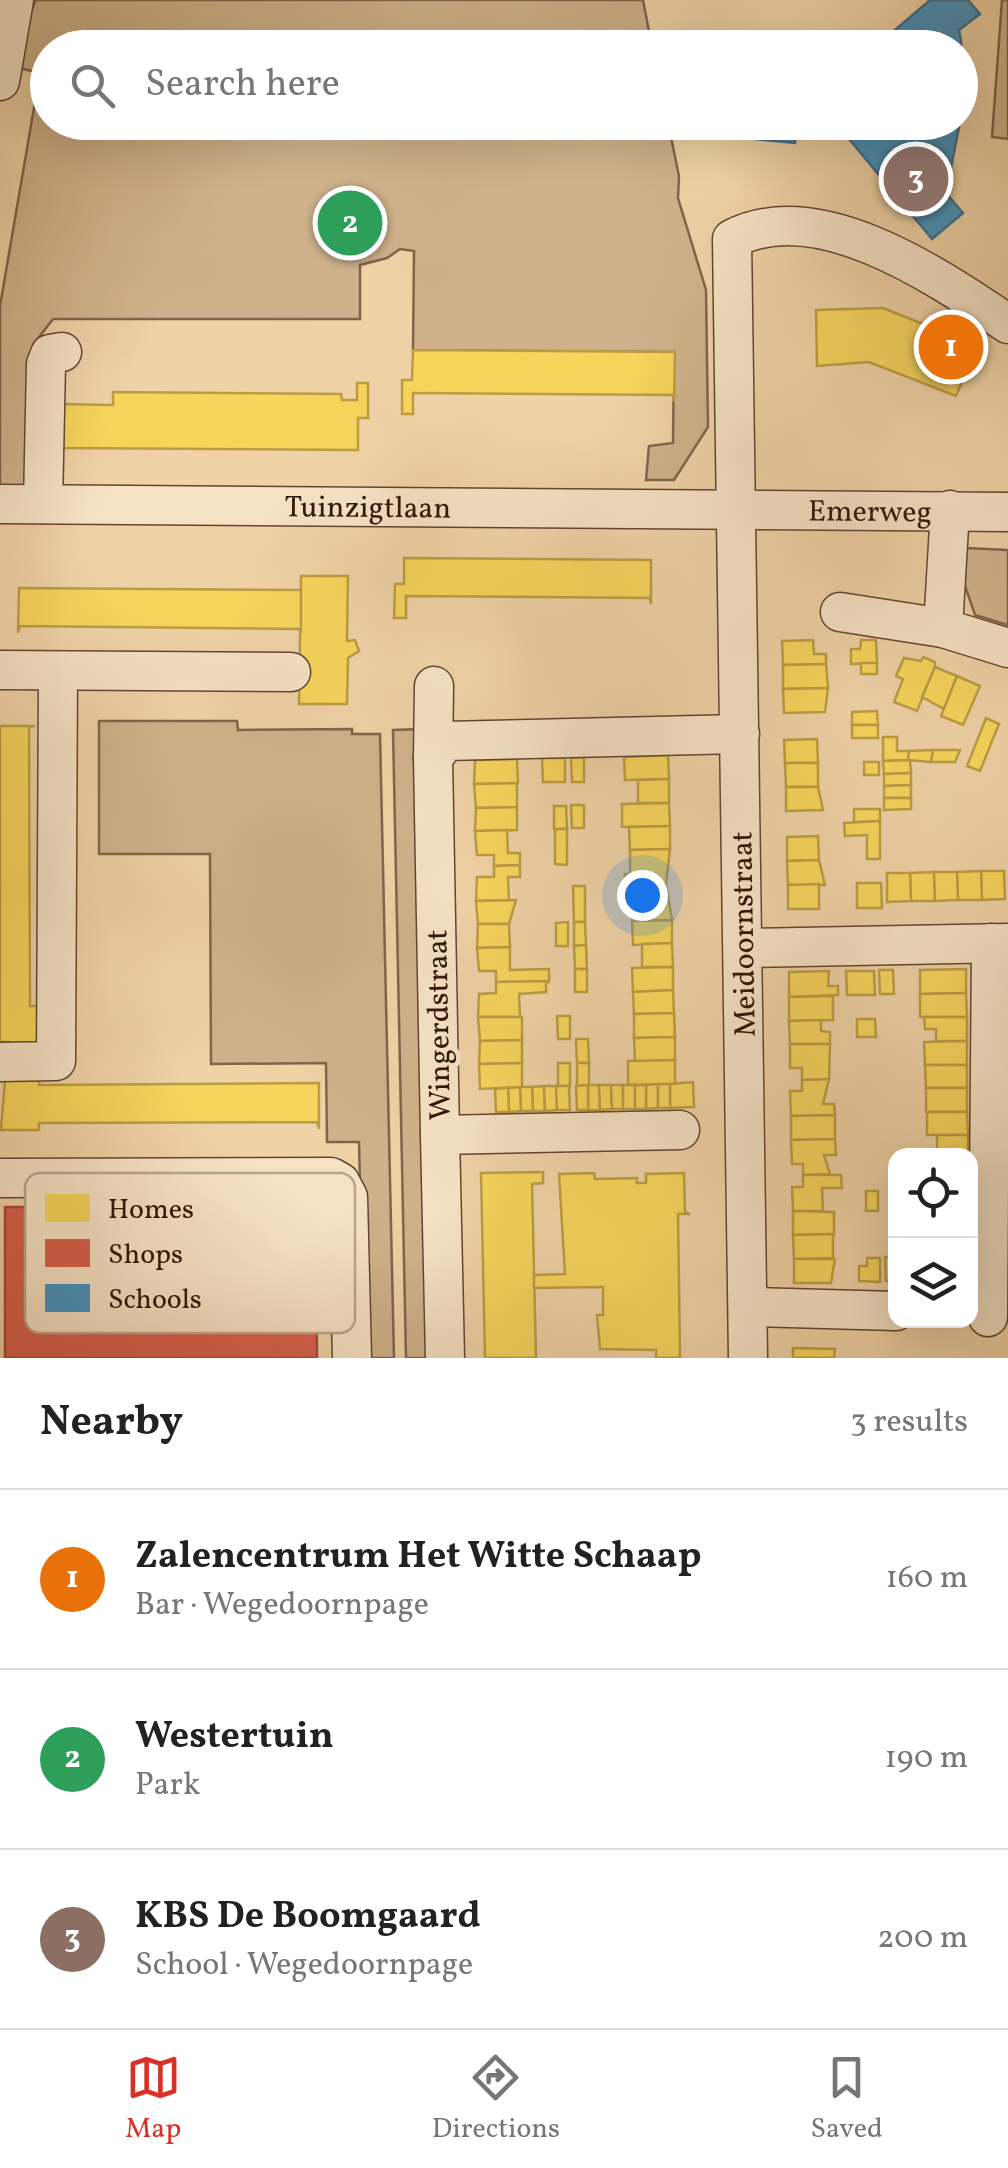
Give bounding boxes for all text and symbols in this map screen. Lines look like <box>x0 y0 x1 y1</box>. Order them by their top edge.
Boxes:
search box <box>30 30 978 140</box>
icon: search <box>65 58 120 113</box>
text: Search here <box>145 59 340 112</box>
pin: 3 <box>884 142 948 216</box>
pin: 2 <box>318 186 382 260</box>
pin: 1 <box>918 310 984 384</box>
street label: Tuinzigtlaan <box>284 487 451 531</box>
street label: Emerweg <box>808 491 932 534</box>
street label: Meidoornstraat <box>722 831 768 1037</box>
your location <box>617 870 668 921</box>
street label: Wingerdstraat <box>417 929 463 1121</box>
map controls <box>888 1148 978 1328</box>
button: locate <box>888 1148 978 1238</box>
legend <box>25 1173 355 1333</box>
text: Homes <box>108 1191 194 1230</box>
text: Shops <box>108 1236 183 1275</box>
button: layers <box>888 1238 978 1328</box>
text: Schools <box>108 1281 202 1320</box>
text: Nearby <box>40 1394 183 1453</box>
text: 3 results <box>850 1401 968 1445</box>
text: Zalencentrum Het Witte Schaap <box>135 1531 702 1584</box>
text: 1 <box>66 1557 79 1601</box>
text: 160 m <box>885 1557 968 1601</box>
text: Bar · Wegedoornpage <box>135 1584 429 1628</box>
text: Westertuin <box>135 1711 334 1764</box>
text: 2 <box>64 1737 81 1781</box>
text: 190 m <box>884 1737 968 1781</box>
text: Park <box>135 1764 200 1808</box>
text: KBS De Boomgaard <box>135 1891 481 1944</box>
text: 3 <box>64 1917 81 1961</box>
text: 200 m <box>877 1917 968 1961</box>
text: School · Wegedoornpage <box>135 1944 473 1988</box>
tab: Map <box>125 2050 181 2149</box>
tab: Directions <box>432 2050 560 2149</box>
tab: Saved <box>811 2050 883 2149</box>

